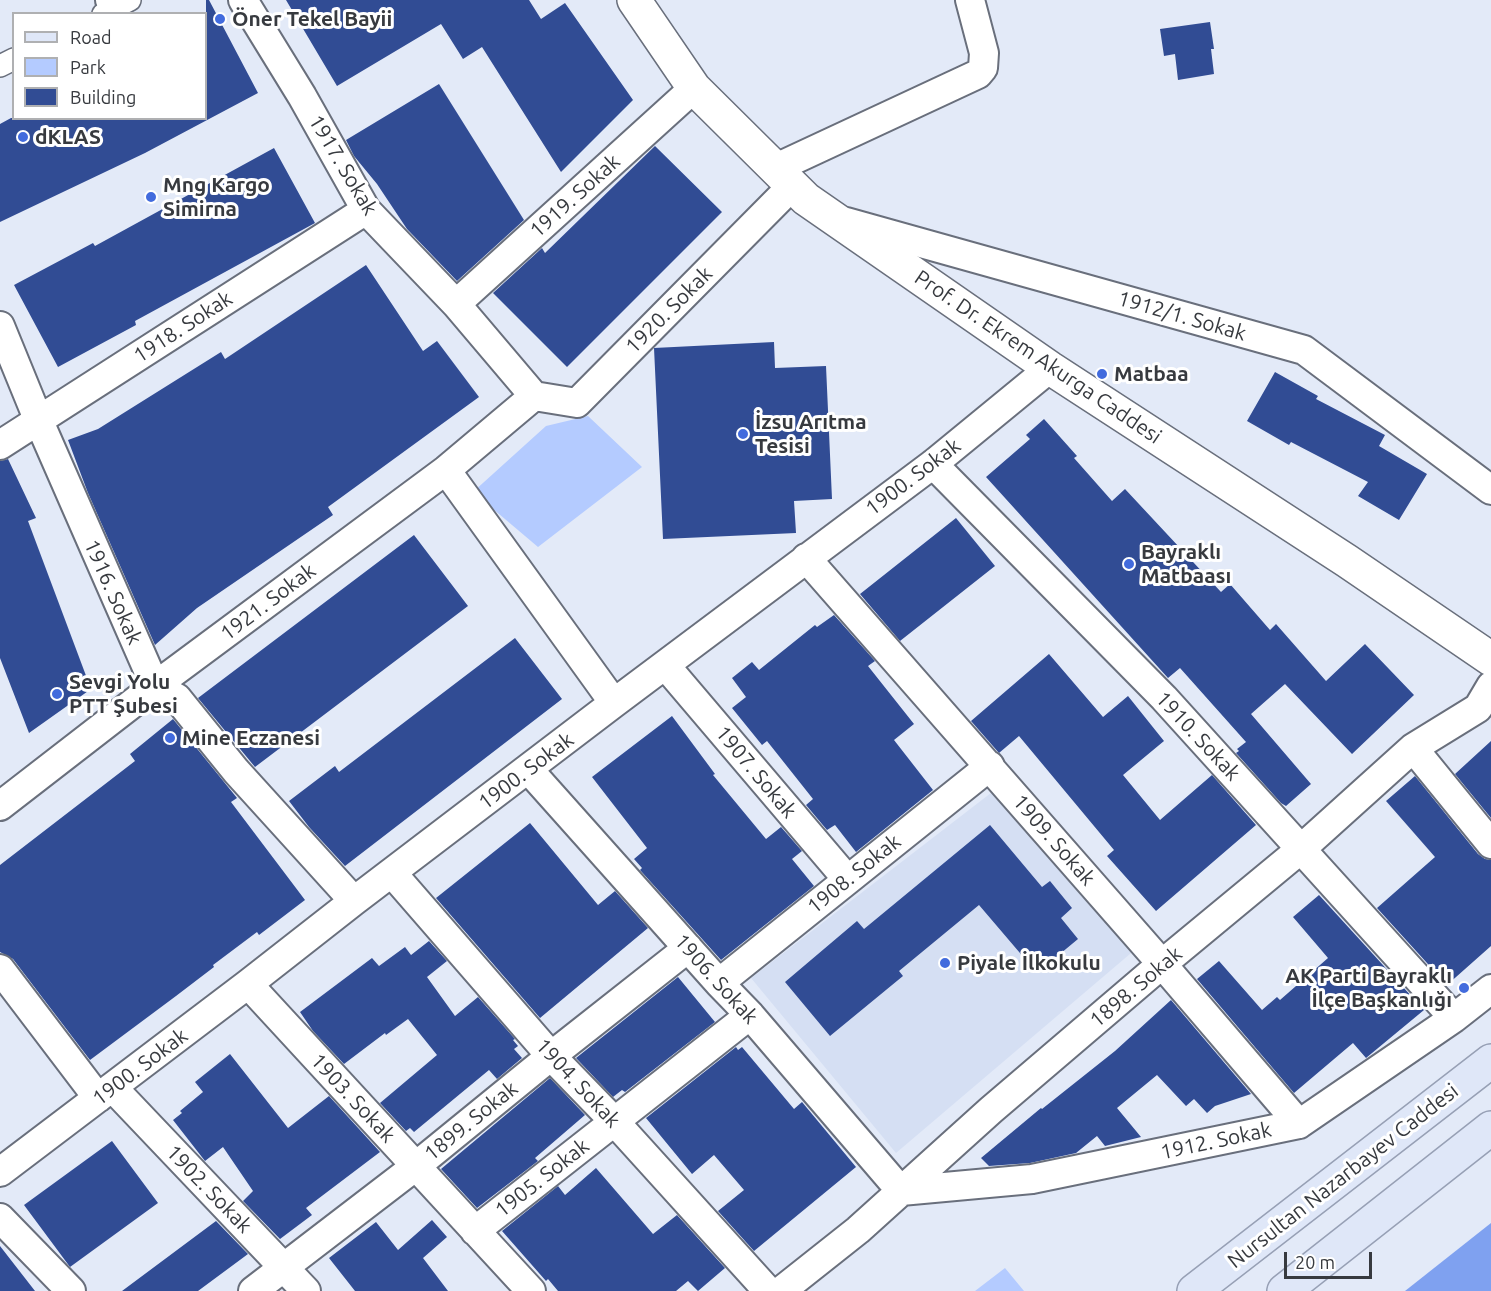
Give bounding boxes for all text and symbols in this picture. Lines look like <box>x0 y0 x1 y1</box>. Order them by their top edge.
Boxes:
place label: Öner Tekel Bayii <box>232 6 392 32</box>
legend <box>12 12 207 120</box>
marker: Öner Tekel Bayii <box>213 12 227 26</box>
text: Road <box>70 27 112 47</box>
text: Park <box>70 57 106 77</box>
text: Building <box>70 87 136 107</box>
street label: 1917. Sokak <box>303 110 383 220</box>
place label: dKLAS <box>35 124 101 150</box>
marker: dKLAS <box>16 130 30 144</box>
street label: 1919. Sokak <box>525 149 625 243</box>
place label: Mng Kargo Simirna <box>163 172 270 222</box>
marker: Mng Kargo Simirna <box>144 190 158 204</box>
street label: 1920. Sokak <box>620 261 718 359</box>
street label: Prof. Dr. Ekrem Akurga Caddesi <box>910 265 1166 449</box>
street label: 1918. Sokak <box>129 286 237 368</box>
street label: 1912/1. Sokak <box>1115 286 1249 346</box>
place label: Matbaa <box>1114 361 1189 387</box>
marker: Matbaa <box>1095 367 1109 381</box>
place label: İzsu Arıtma Tesisi <box>755 409 867 459</box>
marker: İzsu Arıtma Tesisi <box>736 427 750 441</box>
street label: 1900. Sokak <box>860 433 966 521</box>
street label: 1916. Sokak <box>79 535 147 649</box>
place label: Bayraklı Matbaası <box>1141 539 1231 589</box>
marker: Bayraklı Matbaası <box>1122 557 1136 571</box>
street label: 1921. Sokak <box>215 558 321 646</box>
place label: Sevgi Yolu PTT Şubesi <box>69 669 178 719</box>
street label: 1910. Sokak <box>1150 686 1246 786</box>
marker: Sevgi Yolu PTT Şubesi <box>50 687 64 701</box>
street label: 1907. Sokak <box>710 721 802 823</box>
place label: Mine Eczanesi <box>182 725 320 751</box>
street label: 1900. Sokak <box>473 727 579 815</box>
marker: Mine Eczanesi <box>163 731 177 745</box>
street label: 1909. Sokak <box>1008 789 1100 891</box>
street label: 1908. Sokak <box>802 829 906 919</box>
street label: 1906. Sokak <box>669 929 763 1029</box>
street label: 1898. Sokak <box>1085 941 1187 1033</box>
place label: Piyale İlkokulu <box>957 950 1101 976</box>
marker: Piyale İlkokulu <box>938 956 952 970</box>
place label: AK Parti Bayraklı İlçe Başkanlığı <box>1285 963 1452 1013</box>
marker: AK Parti Bayraklı İlçe Başkanlığı <box>1457 981 1471 995</box>
street label: 1900. Sokak <box>87 1023 193 1111</box>
street label: 1904. Sokak <box>530 1033 626 1133</box>
street label: 1903. Sokak <box>305 1048 401 1148</box>
street label: 1899. Sokak <box>419 1076 523 1166</box>
street label: Nursultan Nazarbayev Caddesi <box>1223 1078 1463 1274</box>
street label: 1912. Sokak <box>1158 1117 1274 1165</box>
street label: 1905. Sokak <box>490 1133 594 1223</box>
street label: 1902. Sokak <box>161 1140 257 1238</box>
scale bar <box>1287 1240 1376 1278</box>
text: 20 m <box>1295 1252 1335 1272</box>

